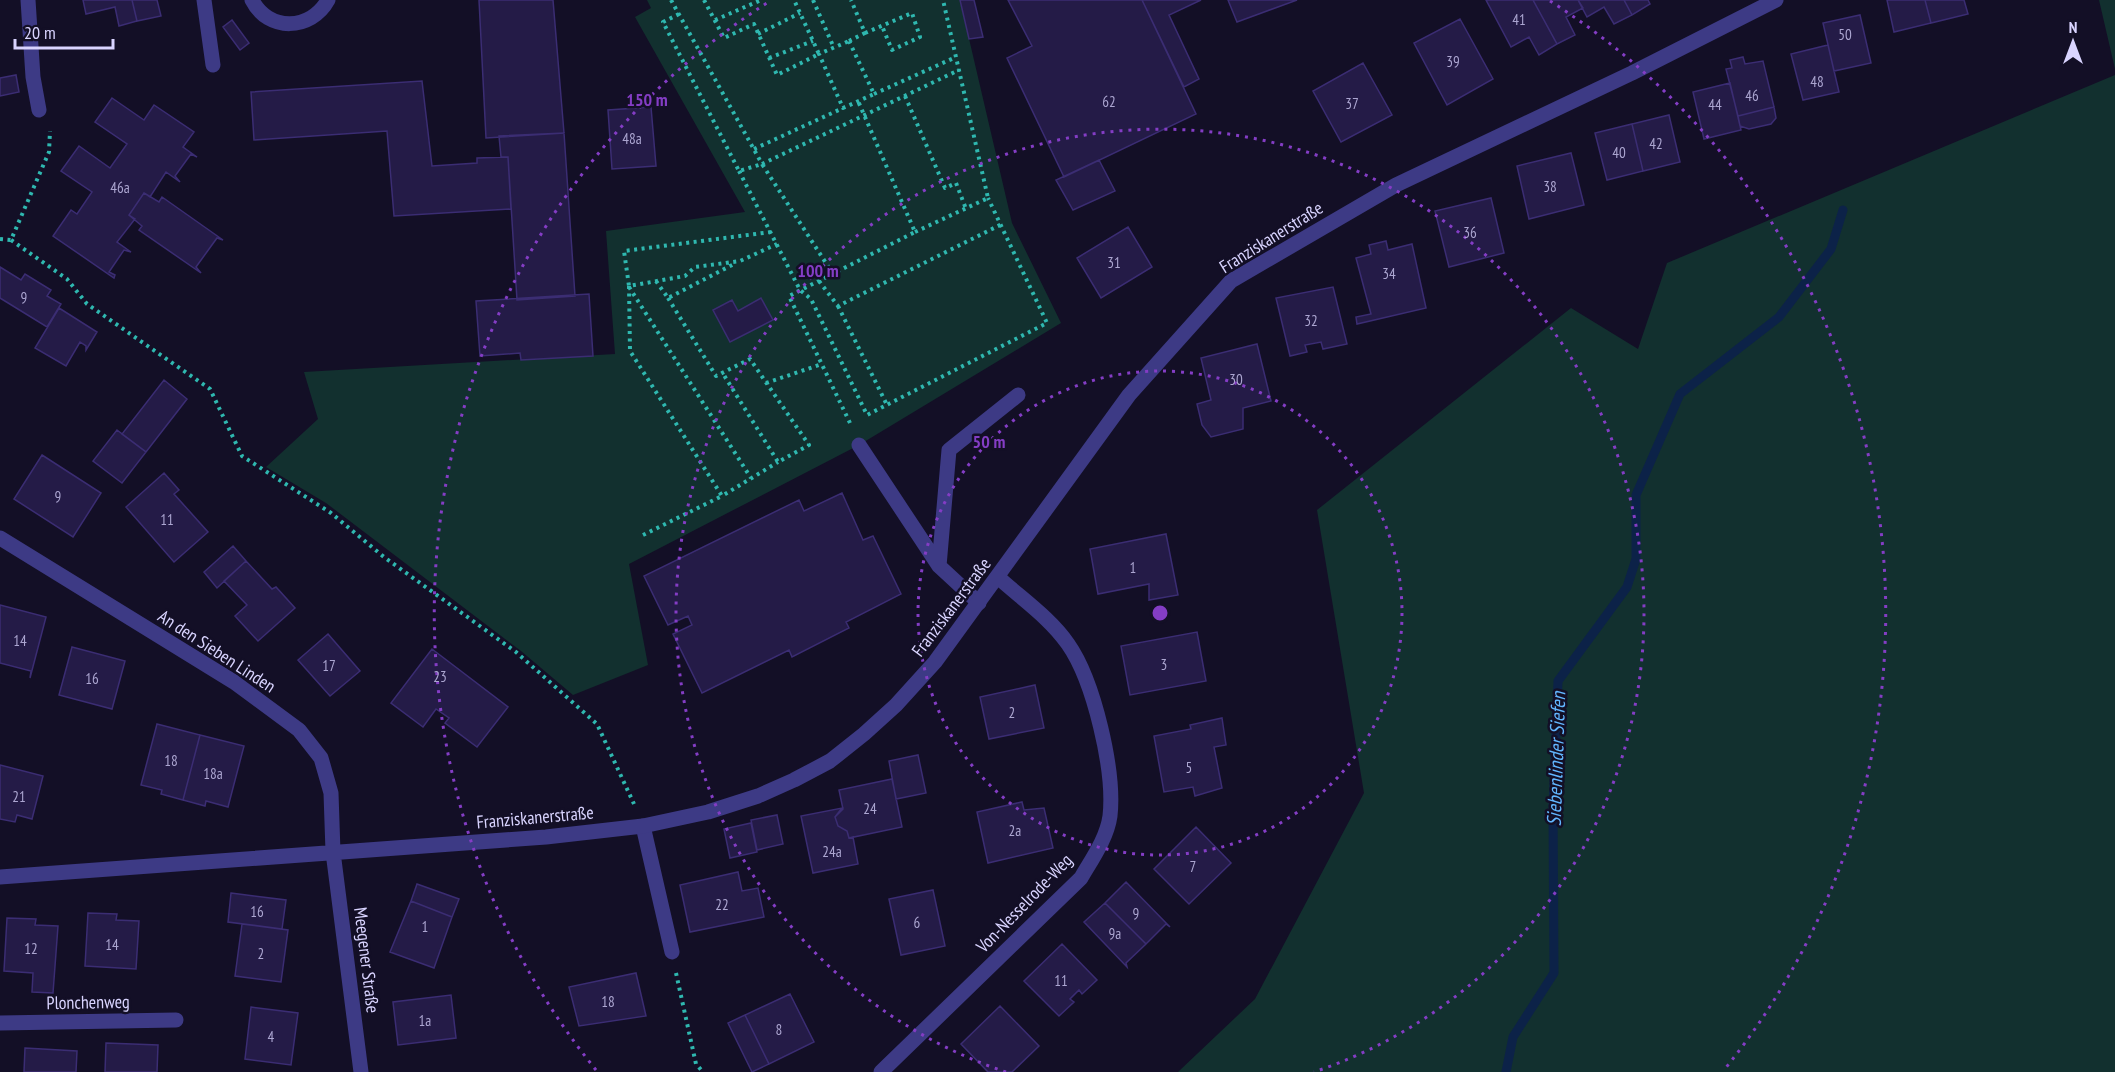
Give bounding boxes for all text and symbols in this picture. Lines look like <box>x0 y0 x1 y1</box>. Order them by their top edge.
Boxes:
house number: 41 <box>1512 10 1526 29</box>
scale bar <box>15 12 112 50</box>
north arrow <box>2043 12 2103 72</box>
text: N <box>2069 17 2077 37</box>
text: 20 m <box>24 21 56 44</box>
house number: 50 <box>1838 25 1852 44</box>
house number: 39 <box>1446 52 1460 71</box>
house number: 48 <box>1810 72 1824 91</box>
house number: 46 <box>1745 86 1759 105</box>
text: 150 m <box>626 88 668 111</box>
house number: 62 <box>1102 92 1116 111</box>
house number: 37 <box>1345 94 1359 113</box>
house number: 44 <box>1708 95 1722 114</box>
house number: 48a <box>622 129 642 148</box>
house number: 42 <box>1649 134 1663 153</box>
house number: 40 <box>1612 143 1626 162</box>
house number: 38 <box>1543 177 1557 196</box>
house number: 46a <box>110 178 130 197</box>
street label: Franziskanerstraße <box>1215 196 1327 278</box>
house number: 36 <box>1463 223 1477 242</box>
house number: 31 <box>1107 253 1121 272</box>
text: 100 m <box>797 259 839 282</box>
house number: 34 <box>1382 264 1396 283</box>
house number: 9 <box>21 288 27 307</box>
house number: 32 <box>1304 311 1318 330</box>
house number: 30 <box>1229 370 1243 389</box>
text: 50 m <box>973 430 1005 453</box>
house number: 9 <box>55 487 61 506</box>
house number: 11 <box>160 510 174 529</box>
street label: Franziskanerstraße <box>906 553 996 661</box>
house number: 1 <box>1130 558 1136 577</box>
centre of rings <box>1150 603 1170 623</box>
street label: An den Sieben Linden <box>154 604 280 698</box>
house number: 14 <box>13 631 27 650</box>
house number: 3 <box>1161 655 1167 674</box>
house number: 17 <box>322 656 336 675</box>
house number: 23 <box>433 667 447 686</box>
house number: 16 <box>85 669 99 688</box>
water label: Siebenlinder Siefen <box>1541 690 1571 827</box>
house number: 2 <box>1009 703 1015 722</box>
house number: 18 <box>164 751 178 770</box>
house number: 5 <box>1186 758 1192 777</box>
house number: 18a <box>203 764 223 783</box>
house number: 21 <box>12 787 26 806</box>
house number: 24 <box>863 799 877 818</box>
street label: Franziskanerstraße <box>475 800 595 834</box>
house number: 2a <box>1009 821 1021 840</box>
house number: 24a <box>822 842 842 861</box>
street label: Von-Nesselrode-Weg <box>970 849 1077 958</box>
house number: 7 <box>1190 857 1196 876</box>
house number: 22 <box>715 895 729 914</box>
house number: 16 <box>250 902 264 921</box>
house number: 9 <box>1133 904 1139 923</box>
street label: Meegener Straße <box>349 906 385 1014</box>
house number: 6 <box>914 913 921 932</box>
house number: 1 <box>422 917 428 936</box>
house number: 9a <box>1109 924 1121 943</box>
house number: 14 <box>105 935 119 954</box>
house number: 12 <box>24 939 38 958</box>
house number: 2 <box>258 944 264 963</box>
house number: 11 <box>1054 971 1068 990</box>
street label: Plonchenweg <box>46 990 130 1014</box>
house number: 18 <box>601 992 615 1011</box>
house number: 1a <box>419 1011 431 1030</box>
house number: 8 <box>776 1020 782 1039</box>
house number: 4 <box>268 1027 275 1046</box>

